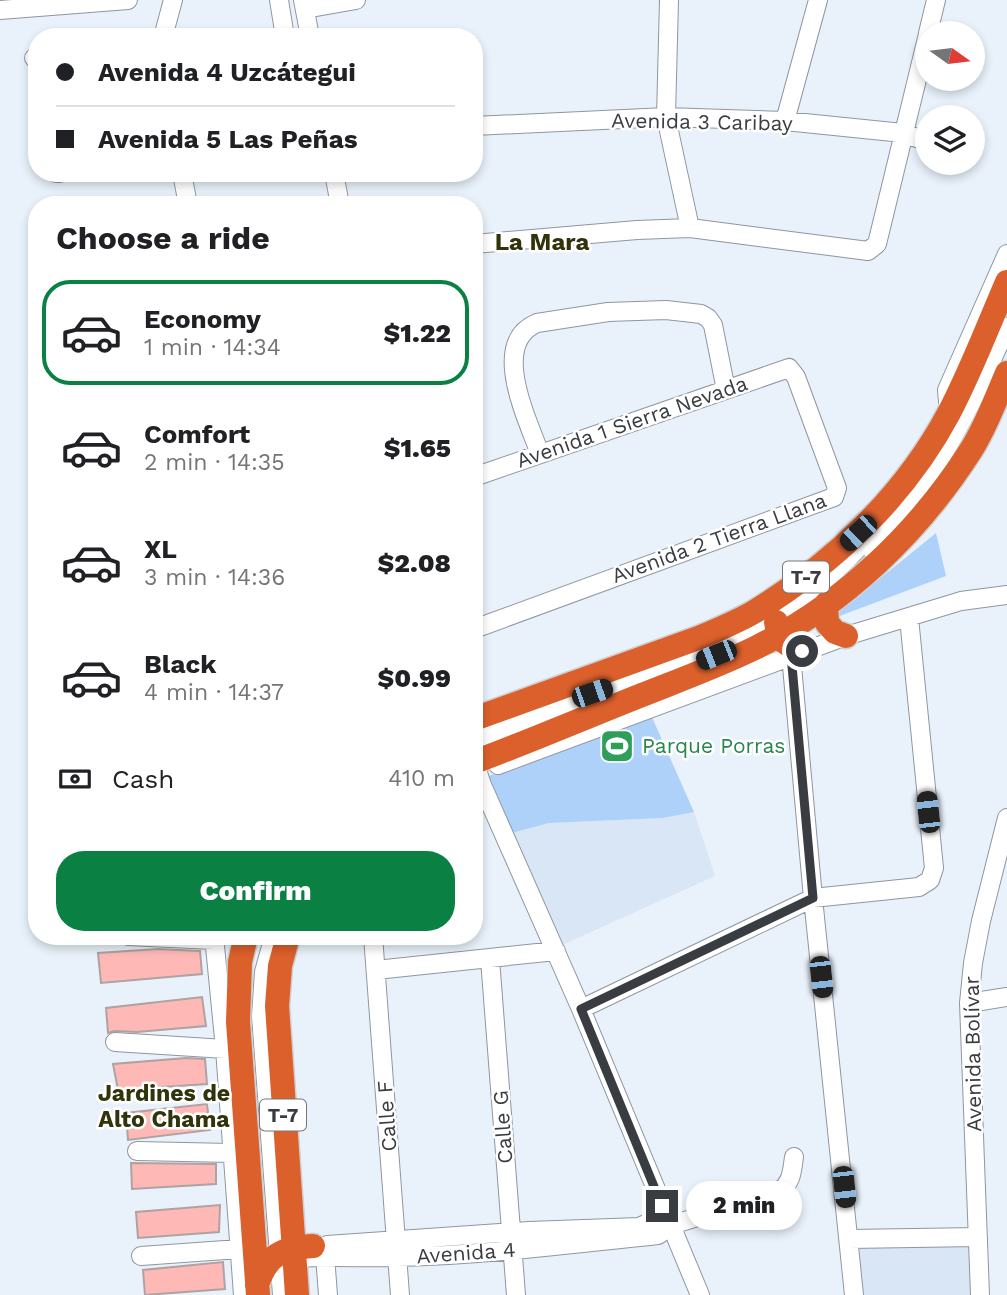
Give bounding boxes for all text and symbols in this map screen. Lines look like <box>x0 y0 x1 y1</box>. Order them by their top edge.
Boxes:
north arrow <box>915 21 985 91</box>
map controls <box>915 21 985 175</box>
text: Avenida 4 Uzcátegui <box>98 57 356 87</box>
button: layers <box>915 105 985 175</box>
street label: Avenida 3 Caribay <box>611 107 793 136</box>
text: Avenida 5 Las Peñas <box>98 124 358 154</box>
text: Choose a ride <box>56 219 270 257</box>
district label: La Mara <box>495 228 589 256</box>
icon: car <box>60 301 123 364</box>
text: Economy <box>144 304 261 334</box>
text: $1.22 <box>384 318 451 348</box>
text: 1 min · 14:34 <box>144 334 281 361</box>
street label: Avenida 1 Sierra Nevada <box>513 370 751 473</box>
icon: car <box>60 416 123 479</box>
text: Comfort <box>144 419 250 449</box>
text: $1.65 <box>384 433 451 463</box>
text: 2 min · 14:35 <box>144 449 285 476</box>
street label: Avenida 2 Tierra Llana <box>608 487 830 588</box>
car <box>836 511 881 555</box>
icon: car <box>60 531 123 594</box>
text: XL <box>144 534 177 564</box>
text: $2.08 <box>378 548 451 578</box>
road number: T-7 <box>783 562 829 592</box>
text: 3 min · 14:36 <box>144 564 285 591</box>
route start <box>786 635 818 667</box>
car <box>693 637 740 673</box>
icon: car <box>60 646 123 709</box>
text: Black <box>144 649 216 679</box>
text: $0.99 <box>378 663 451 693</box>
car <box>569 676 616 710</box>
text: 4 min · 14:37 <box>144 679 284 706</box>
sports icon: Parque Porras <box>598 727 636 765</box>
place label: Parque Porras <box>642 733 785 758</box>
icon: cash <box>56 760 94 798</box>
text: Cash <box>112 764 174 794</box>
text: 410 m <box>388 765 455 792</box>
car <box>916 790 941 834</box>
button: Confirm <box>56 851 455 931</box>
car <box>809 955 834 999</box>
street label: Avenida Bolívar <box>959 975 986 1132</box>
district label: Jardines de Alto Chama <box>98 1080 230 1133</box>
street label: Calle F <box>372 1080 401 1152</box>
street label: Calle G <box>487 1089 518 1165</box>
road number: T-7 <box>260 1100 306 1130</box>
car <box>832 1165 857 1209</box>
callout: 2 min <box>686 1182 802 1230</box>
route end <box>646 1190 678 1222</box>
text: 2 min <box>713 1192 775 1219</box>
street label: Avenida 4 <box>416 1237 516 1268</box>

